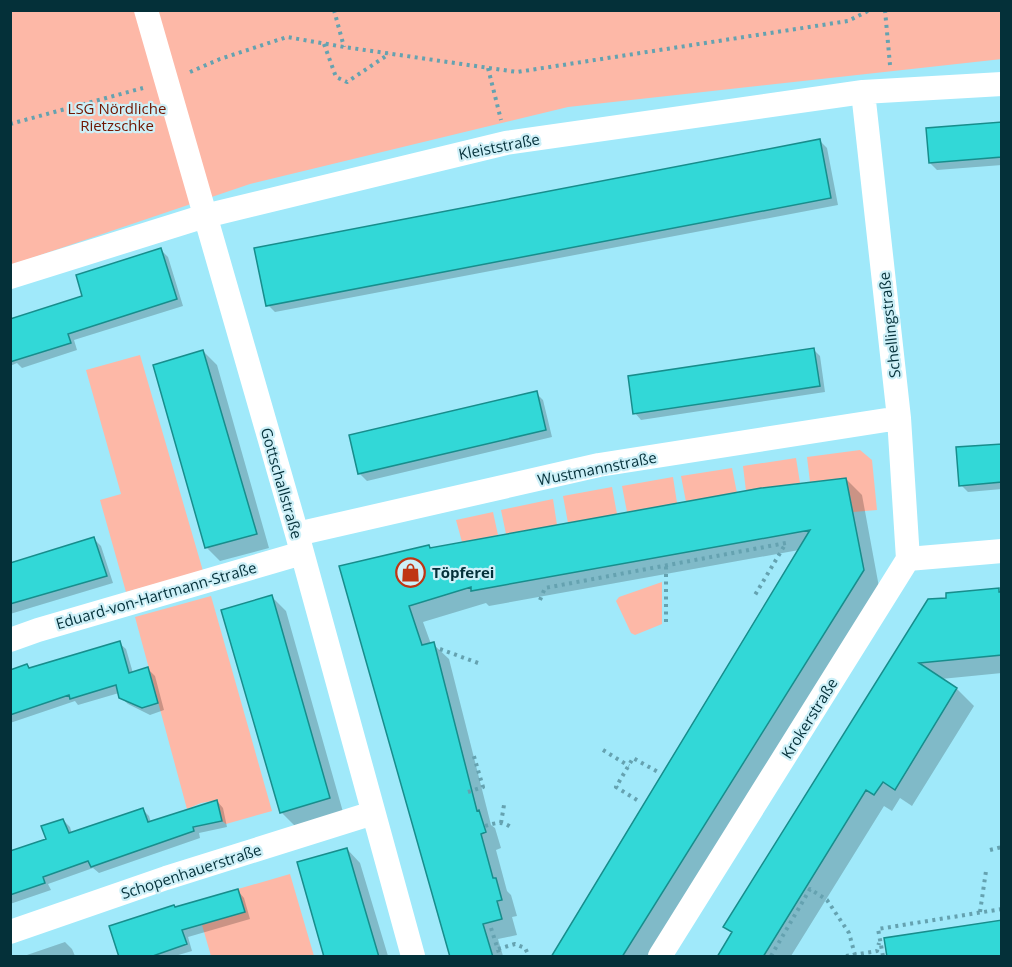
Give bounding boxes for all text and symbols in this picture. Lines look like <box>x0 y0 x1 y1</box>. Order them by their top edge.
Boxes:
park label: LSG Nördliche Rietzschke <box>68 98 166 135</box>
street label: Kleiststraße <box>457 128 541 164</box>
street label: Schellingstraße <box>873 271 905 379</box>
street label: Gottschallstraße <box>257 425 307 541</box>
street label: Wustmannstraße <box>536 447 658 489</box>
shop icon: Töpferei <box>395 556 427 588</box>
street label: Eduard-von-Hartmann-Straße <box>53 557 259 633</box>
place label: Töpferei <box>432 562 494 582</box>
street label: Krokerstraße <box>776 674 842 762</box>
street label: Schopenhauerstraße <box>118 839 264 903</box>

